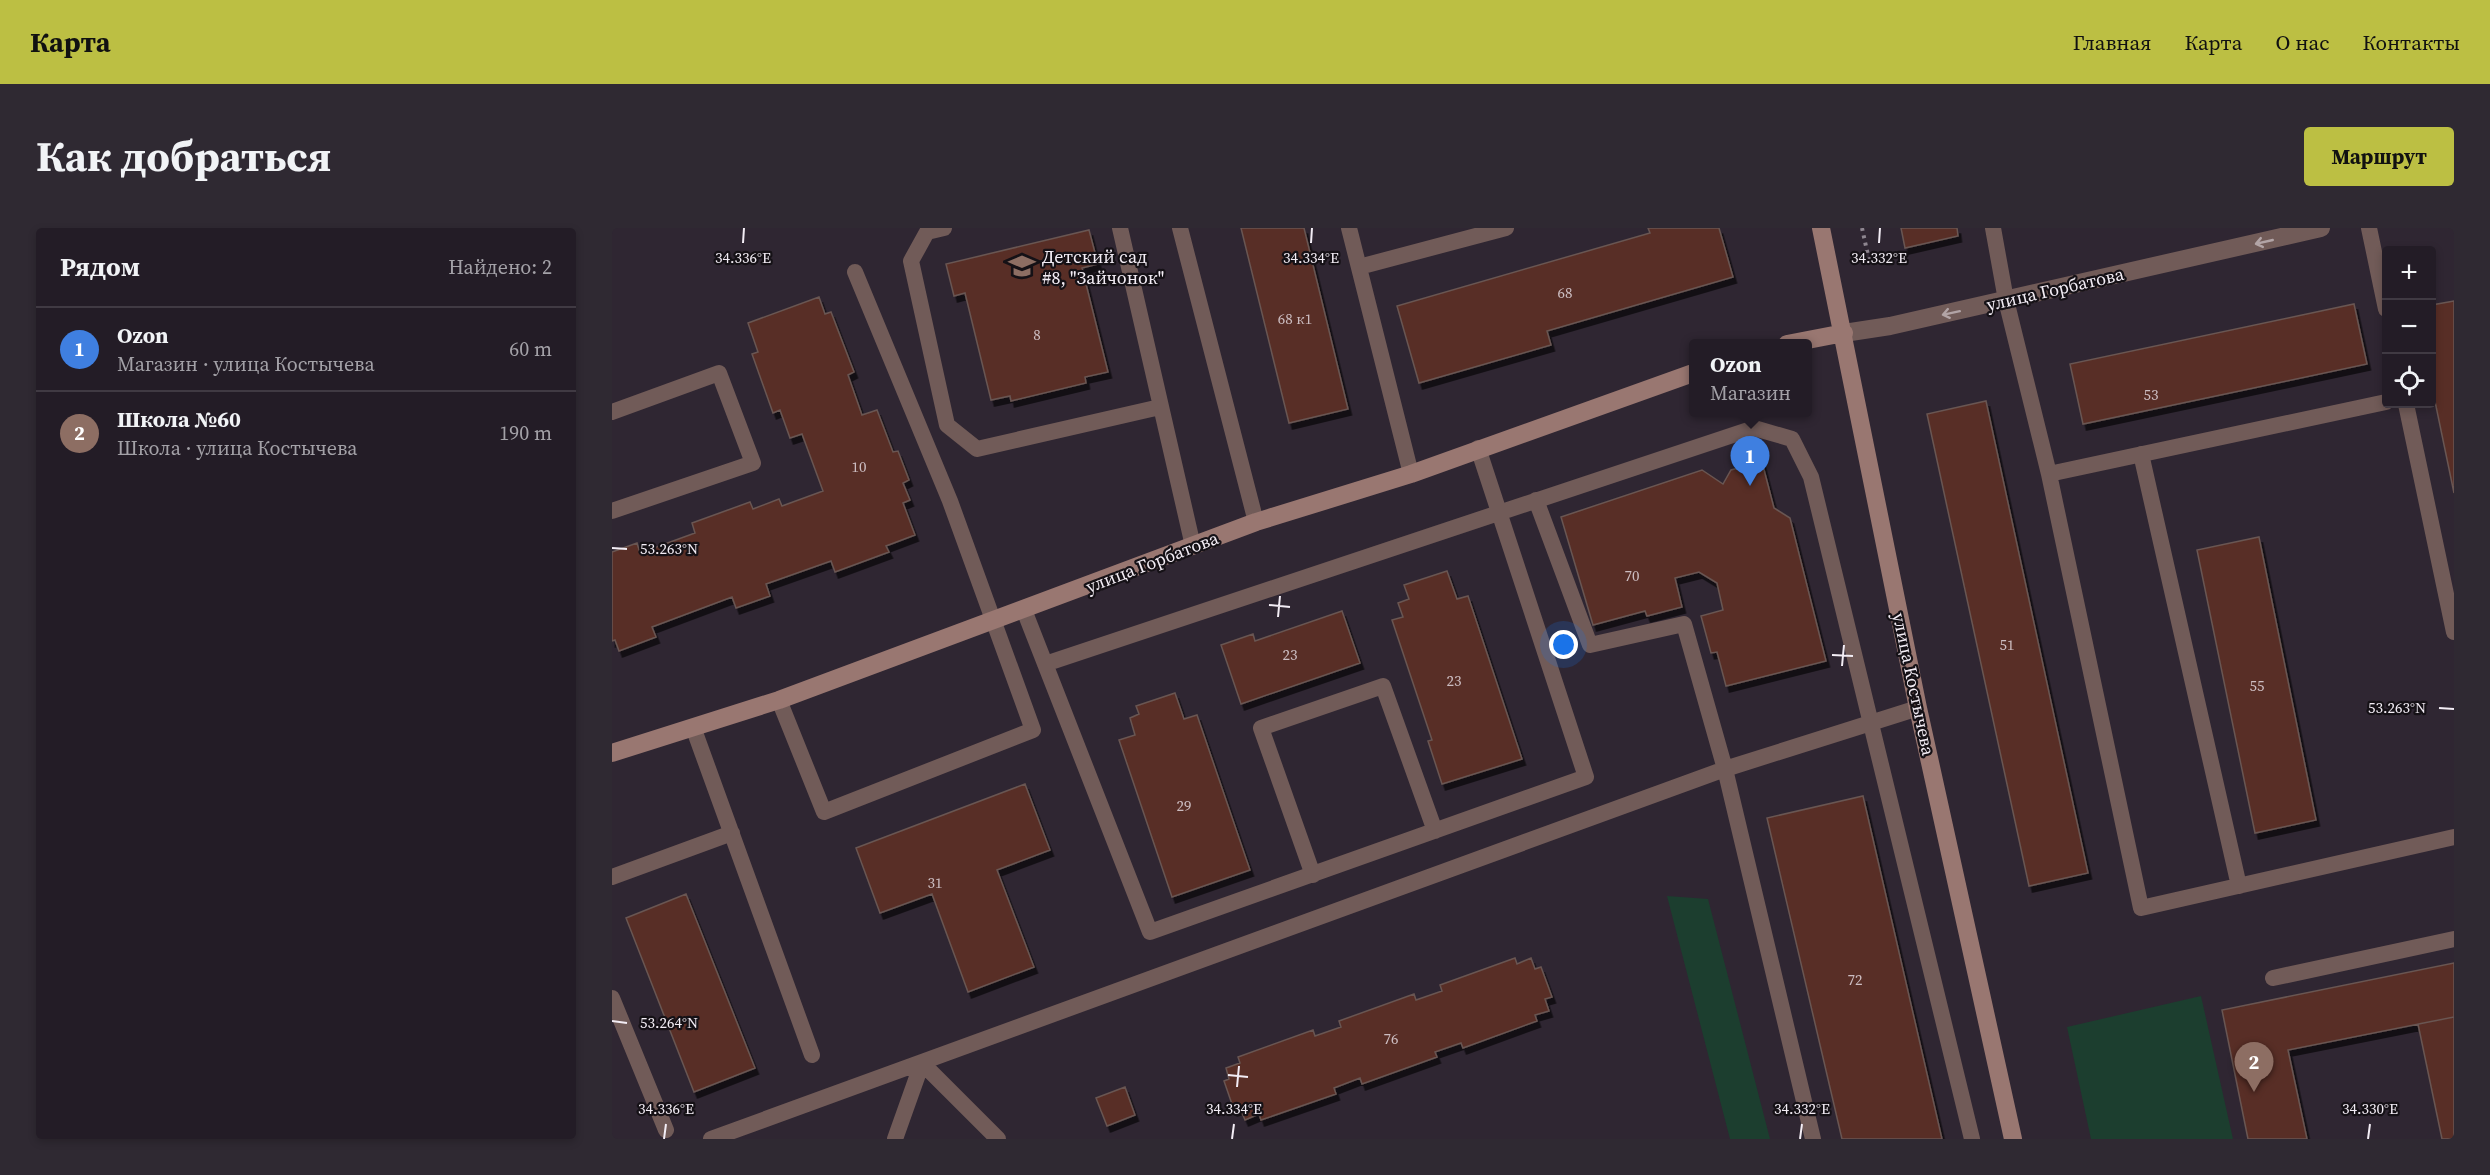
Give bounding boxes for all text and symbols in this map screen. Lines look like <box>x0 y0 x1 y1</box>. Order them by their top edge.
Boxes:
text: Карта <box>30 23 111 61</box>
text: Главная <box>2073 28 2151 57</box>
text: Карта <box>2184 28 2242 57</box>
text: О нас <box>2275 28 2329 57</box>
text: Контакты <box>2362 28 2460 57</box>
text: Как добраться <box>36 127 331 185</box>
button: Маршрут <box>2304 127 2454 186</box>
one-way arrow <box>2255 236 2274 248</box>
place label: Детский сад #8, "Зайчонок" <box>1042 244 1164 290</box>
map controls <box>2382 246 2436 408</box>
button: + <box>2382 246 2436 300</box>
text: 34.336°E <box>715 247 771 268</box>
text: 34.334°E <box>1283 247 1339 268</box>
text: 34.332°E <box>1851 247 1907 268</box>
text: Рядом <box>60 249 140 285</box>
school or university icon: Детский сад #8, "Зайчонок" <box>1007 251 1037 281</box>
text: Найдено: 2 <box>448 253 552 281</box>
street label: улица Горбатова <box>1984 261 2127 317</box>
house number: 68 <box>1557 282 1573 303</box>
button: − <box>2382 300 2436 354</box>
one-way arrow <box>1942 307 1961 319</box>
house number: 68 к1 <box>1278 308 1312 329</box>
text: Ozon <box>117 320 169 350</box>
house number: 8 <box>1033 324 1041 345</box>
text: 1 <box>74 335 85 363</box>
text: 60 m <box>509 335 552 363</box>
popup <box>1689 339 1812 417</box>
text: Ozon <box>1710 349 1762 379</box>
text: Магазин · улица Костычева <box>117 350 375 378</box>
button: locate <box>2382 354 2436 408</box>
text: Магазин <box>1710 379 1791 407</box>
house number: 53 <box>2143 384 2159 405</box>
text: Школа №60 <box>117 404 241 434</box>
text: 2 <box>74 419 85 447</box>
text: 190 m <box>499 419 552 447</box>
text: Школа · улица Костычева <box>117 434 357 462</box>
pin: 1 <box>1730 436 1770 486</box>
house number: 10 <box>851 456 867 477</box>
street label: улица Горбатова <box>1082 525 1223 599</box>
text: 53.263°N <box>640 538 698 559</box>
house number: 70 <box>1624 565 1640 586</box>
street label: улица Костычева <box>1887 610 1941 758</box>
your location <box>1549 630 1578 659</box>
house number: 51 <box>1999 634 2015 655</box>
house number: 23 <box>1282 644 1298 665</box>
house number: 23 <box>1446 670 1462 691</box>
house number: 55 <box>2249 675 2265 696</box>
text: 53.263°N <box>2368 697 2426 718</box>
house number: 29 <box>1176 795 1192 816</box>
house number: 31 <box>927 872 943 893</box>
house number: 72 <box>1847 969 1863 990</box>
text: 53.264°N <box>640 1012 698 1033</box>
house number: 76 <box>1383 1028 1399 1049</box>
pin: 2 <box>2234 1042 2274 1092</box>
text: 34.336°E <box>638 1098 694 1119</box>
text: 34.334°E <box>1206 1098 1262 1119</box>
text: 34.332°E <box>1774 1098 1830 1119</box>
text: 34.330°E <box>2342 1098 2398 1119</box>

